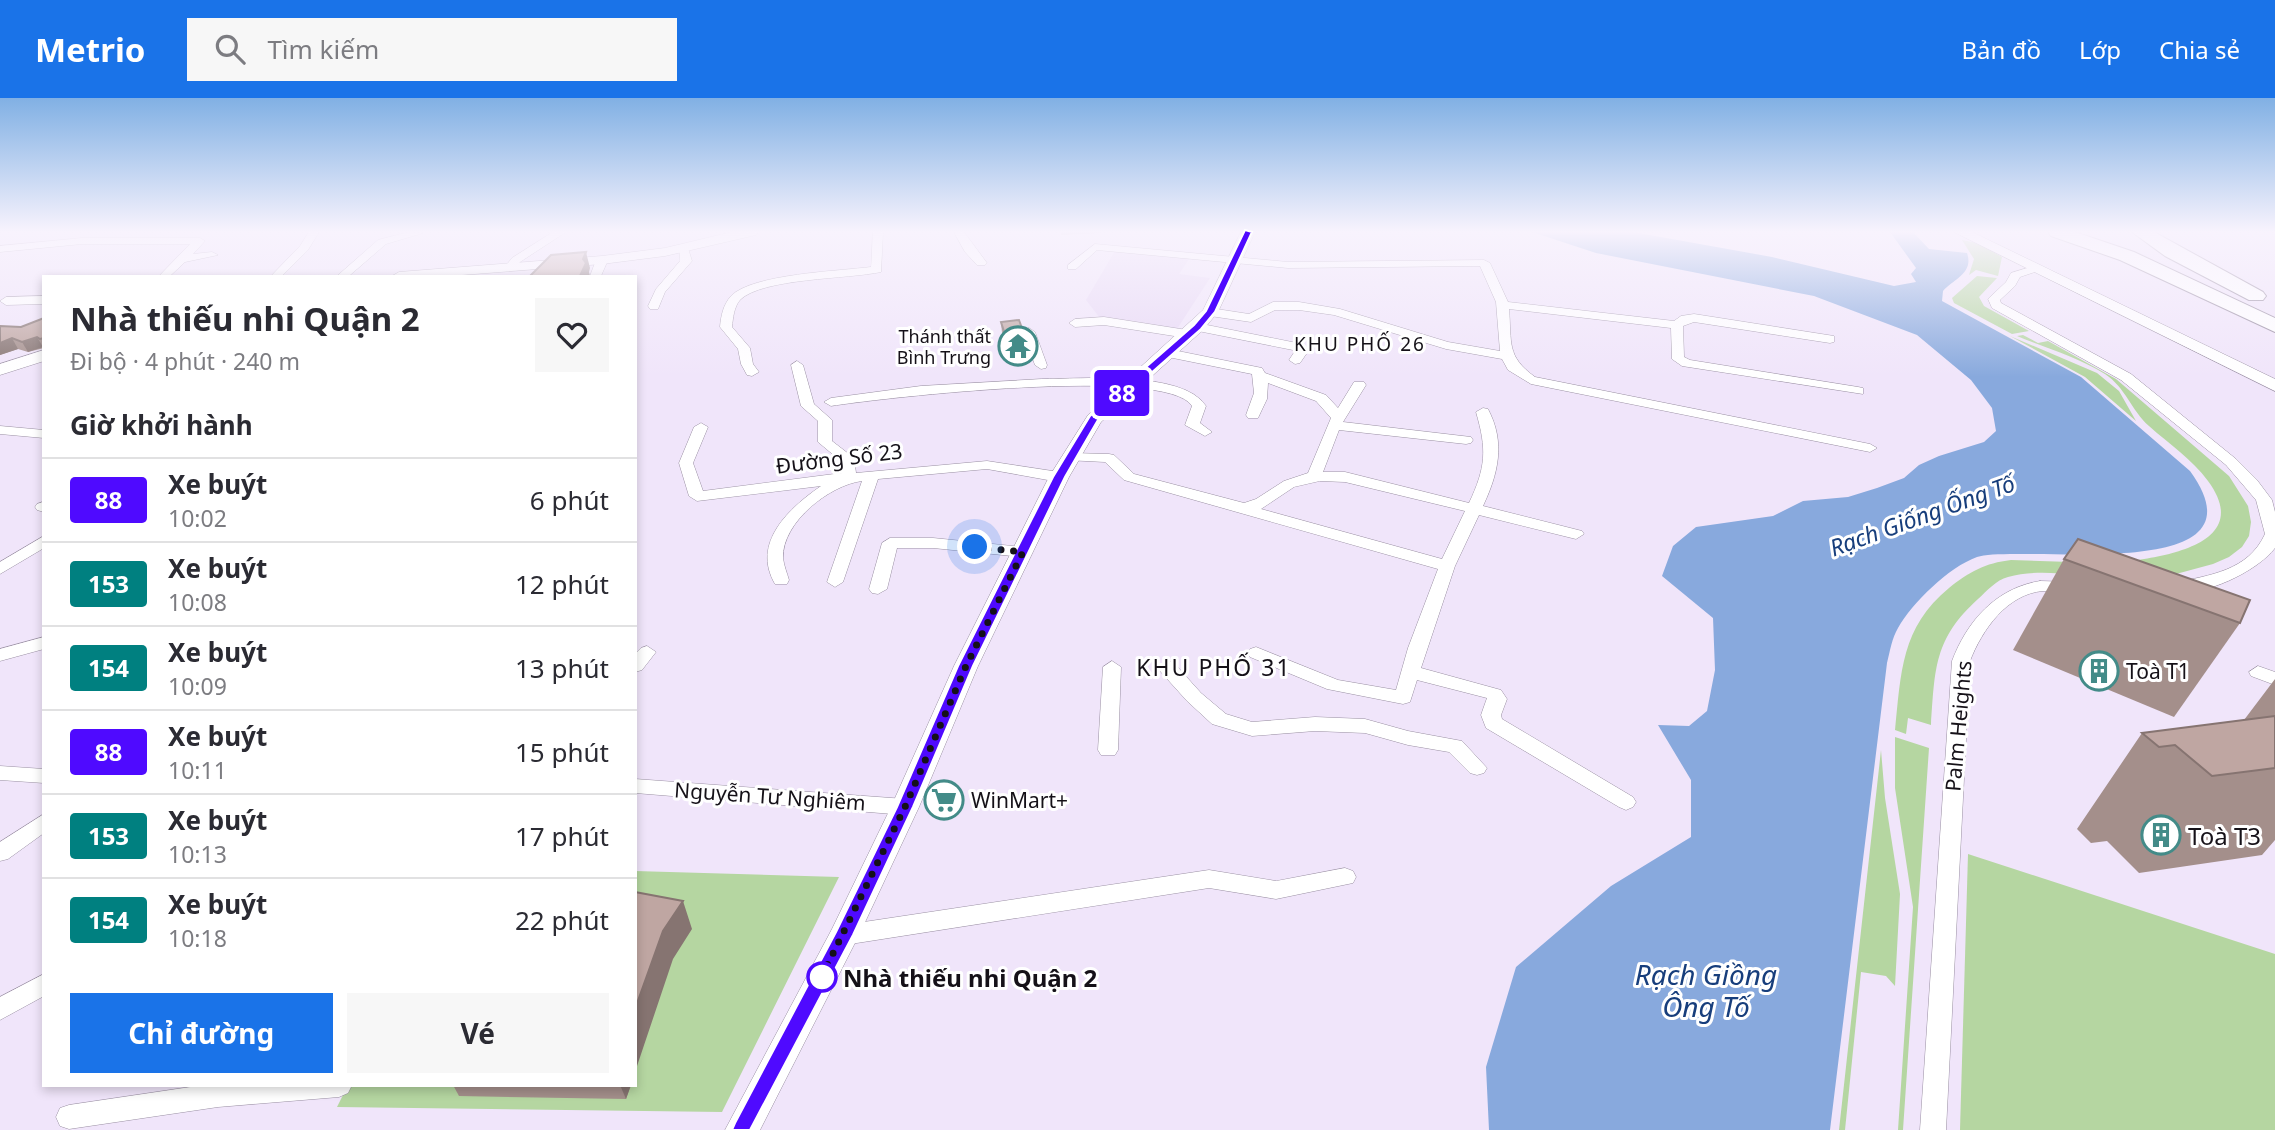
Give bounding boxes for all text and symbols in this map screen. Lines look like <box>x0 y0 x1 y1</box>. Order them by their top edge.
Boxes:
search box <box>187 18 677 81</box>
text: Metrio <box>35 27 145 72</box>
icon: search <box>211 30 249 68</box>
text: Tìm kiếm <box>267 31 379 67</box>
text: Bản đồ <box>1961 33 2041 66</box>
text: Lớp <box>2079 33 2121 66</box>
text: Chia sẻ <box>2159 33 2240 66</box>
text: Nhà thiếu nhi Quận 2 <box>70 296 420 341</box>
button: heart <box>535 298 609 372</box>
place label: Thánh thất Bình Trưng <box>897 324 991 369</box>
temple icon: Thánh thất Bình Trưng <box>997 325 1039 367</box>
district label: KHU PHỐ 26 <box>1294 331 1426 357</box>
text: Đi bộ · 4 phút · 240 m <box>70 345 300 377</box>
line badge: 88 <box>1090 370 1154 416</box>
text: 88 <box>1108 376 1136 409</box>
text: Giờ khởi hành <box>70 407 253 443</box>
street label: Đường Số 23 <box>774 436 904 480</box>
text: Xe buýt <box>168 466 267 502</box>
water label: Rạch Giống Ống Tố <box>1825 466 2021 563</box>
text: 6 phút <box>530 482 609 518</box>
text: 88 <box>95 483 122 516</box>
text: 10:02 <box>168 502 227 534</box>
your location <box>957 529 992 564</box>
text: Xe buýt <box>168 550 267 586</box>
text: 12 phút <box>515 566 609 602</box>
text: 153 <box>88 567 129 600</box>
text: 10:08 <box>168 586 227 618</box>
text: Xe buýt <box>168 634 267 670</box>
text: 13 phút <box>515 650 609 686</box>
building icon: Toà T1 <box>2078 650 2120 692</box>
text: 154 <box>88 651 129 684</box>
district label: KHU PHỐ 31 <box>1136 651 1292 683</box>
place label: Toà T1 <box>2126 657 2190 685</box>
street label: Palm Heights <box>1938 659 1978 793</box>
text: 10:09 <box>168 670 227 702</box>
text: Xe buýt <box>168 718 267 754</box>
text: 15 phút <box>515 734 609 770</box>
text: 88 <box>95 735 122 768</box>
text: 10:11 <box>168 754 227 786</box>
street label: Nguyễn Tư Nghiêm <box>673 775 867 817</box>
supermarket icon: WinMart+ <box>923 779 965 821</box>
place label: WinMart+ <box>971 786 1068 814</box>
text: Xe buýt <box>168 802 267 838</box>
building icon: Toà T3 <box>2140 814 2182 856</box>
text: 17 phút <box>515 818 609 854</box>
text: 153 <box>88 819 129 852</box>
place label: Toà T3 <box>2188 819 2261 852</box>
text: 10:13 <box>168 838 227 870</box>
text: Xe buýt <box>168 886 267 922</box>
text: 22 phút <box>515 902 609 938</box>
text: 154 <box>88 903 129 936</box>
text: 10:18 <box>168 922 227 954</box>
water label: Rạch Giồng Ông Tố <box>1635 955 1777 1025</box>
place label: Nhà thiếu nhi Quận 2 <box>843 961 1097 994</box>
marker: Nhà thiếu nhi Quận 2 <box>807 962 837 992</box>
button: Chỉ đường <box>70 993 333 1073</box>
button: Vé <box>347 993 609 1073</box>

